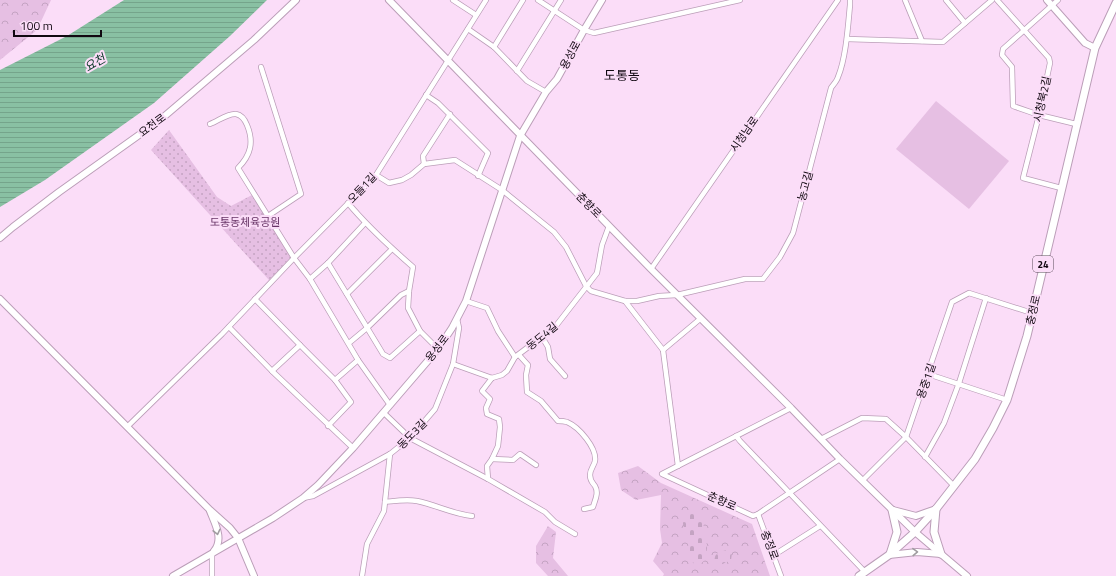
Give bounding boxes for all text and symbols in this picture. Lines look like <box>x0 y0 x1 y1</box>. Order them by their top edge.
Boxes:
scale bar <box>14 12 101 38</box>
text: 100 m <box>20 16 53 35</box>
street label: 용성로 <box>556 38 584 72</box>
water label: 요천 <box>80 48 111 76</box>
district label: 도통동 <box>604 65 640 85</box>
street label: 시청북2길 <box>1029 75 1055 123</box>
street label: 요천로 <box>135 109 169 141</box>
street label: 시청남로 <box>726 113 762 155</box>
street label: 오들1길 <box>344 169 380 207</box>
street label: 농고길 <box>793 169 817 203</box>
street label: 춘향로 <box>573 189 605 221</box>
park label: 도통동체육공원 <box>210 214 280 230</box>
road number: 24 <box>1033 256 1053 272</box>
street label: 충정로 <box>1022 293 1044 327</box>
street label: 동도4길 <box>523 318 561 354</box>
street label: 용성로 <box>421 331 453 365</box>
street label: 용중1길 <box>912 361 940 401</box>
street label: 동도3길 <box>393 415 431 453</box>
street label: 춘향로 <box>705 488 739 514</box>
street label: 충정로 <box>757 528 783 562</box>
one-way arrow <box>213 529 221 536</box>
one-way arrow <box>912 548 918 557</box>

